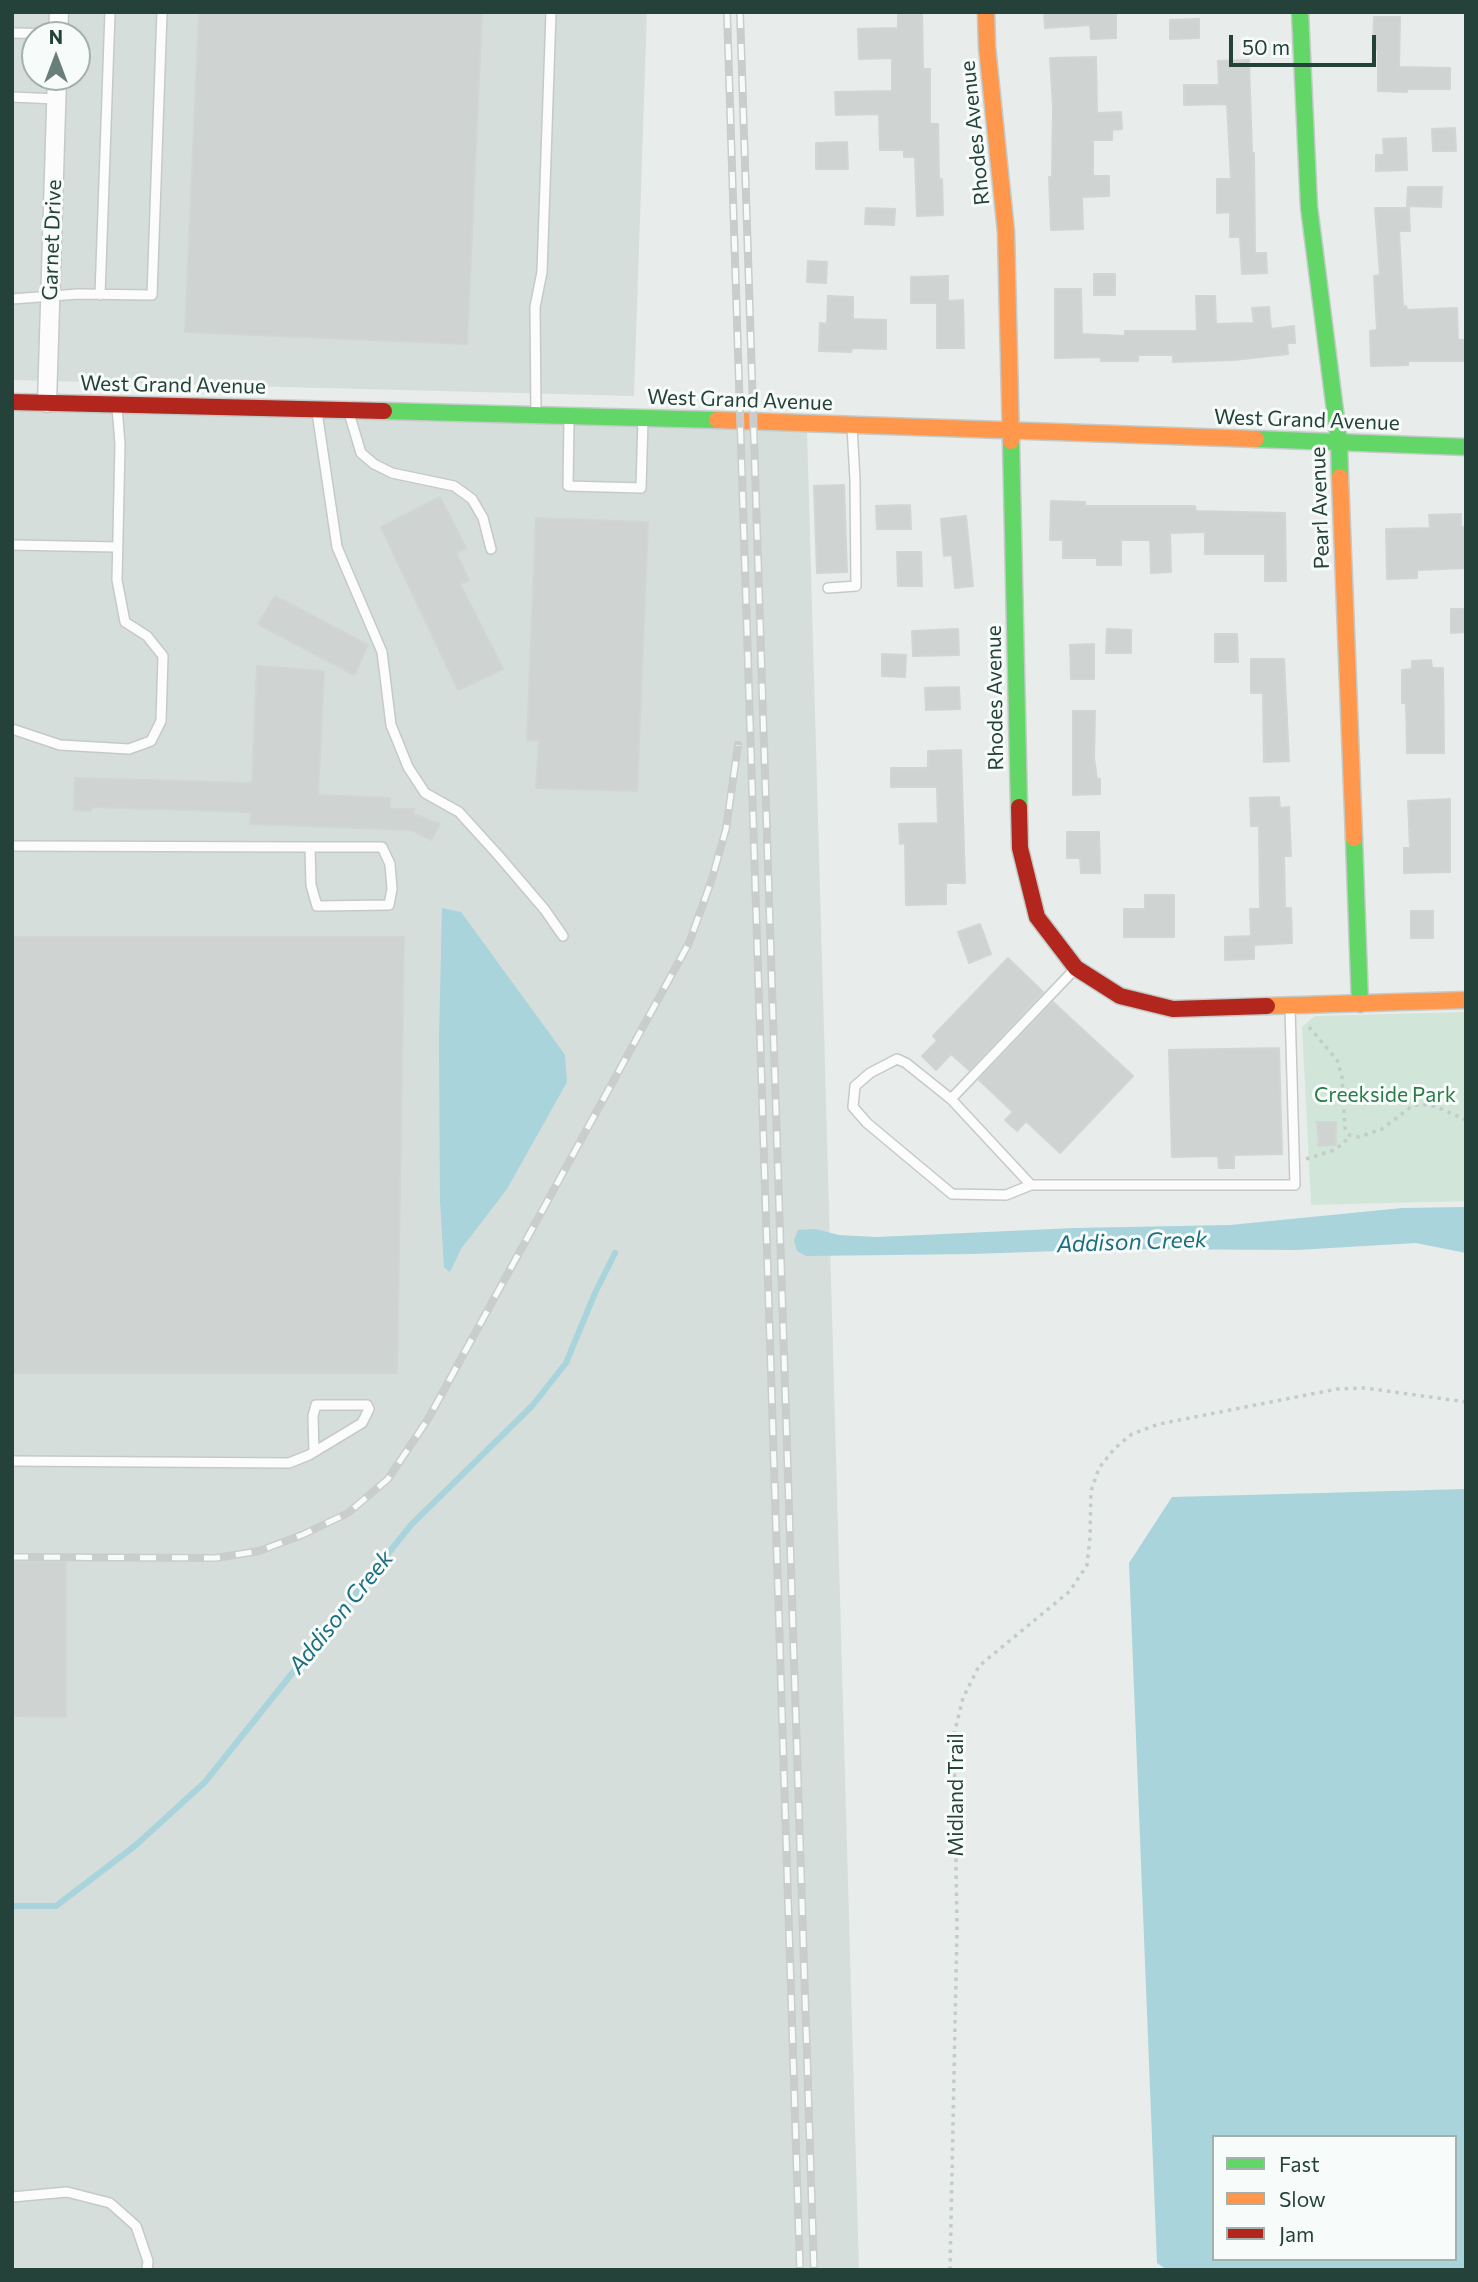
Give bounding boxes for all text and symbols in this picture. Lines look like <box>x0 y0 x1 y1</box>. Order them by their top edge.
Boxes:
north arrow <box>21 21 91 91</box>
scale bar <box>1233 21 1380 65</box>
text: N <box>49 25 63 48</box>
text: 50 m <box>1242 34 1290 59</box>
street label: Rhodes Avenue <box>955 59 995 207</box>
street label: Garnet Drive <box>37 179 67 301</box>
street label: West Grand Avenue <box>80 371 266 399</box>
street label: West Grand Avenue <box>647 384 833 416</box>
street label: West Grand Avenue <box>1214 404 1400 436</box>
street label: Pearl Avenue <box>1305 446 1335 570</box>
street label: Rhodes Avenue <box>981 625 1009 771</box>
park label: Creekside Park <box>1314 1082 1456 1108</box>
water label: Addison Creek <box>1056 1226 1208 1258</box>
water label: Addison Creek <box>283 1545 399 1679</box>
street label: Midland Trail <box>943 1733 969 1857</box>
legend <box>1212 2135 1457 2261</box>
text: Fast <box>1279 2151 1320 2176</box>
text: Slow <box>1279 2186 1326 2211</box>
text: Jam <box>1279 2221 1314 2246</box>

